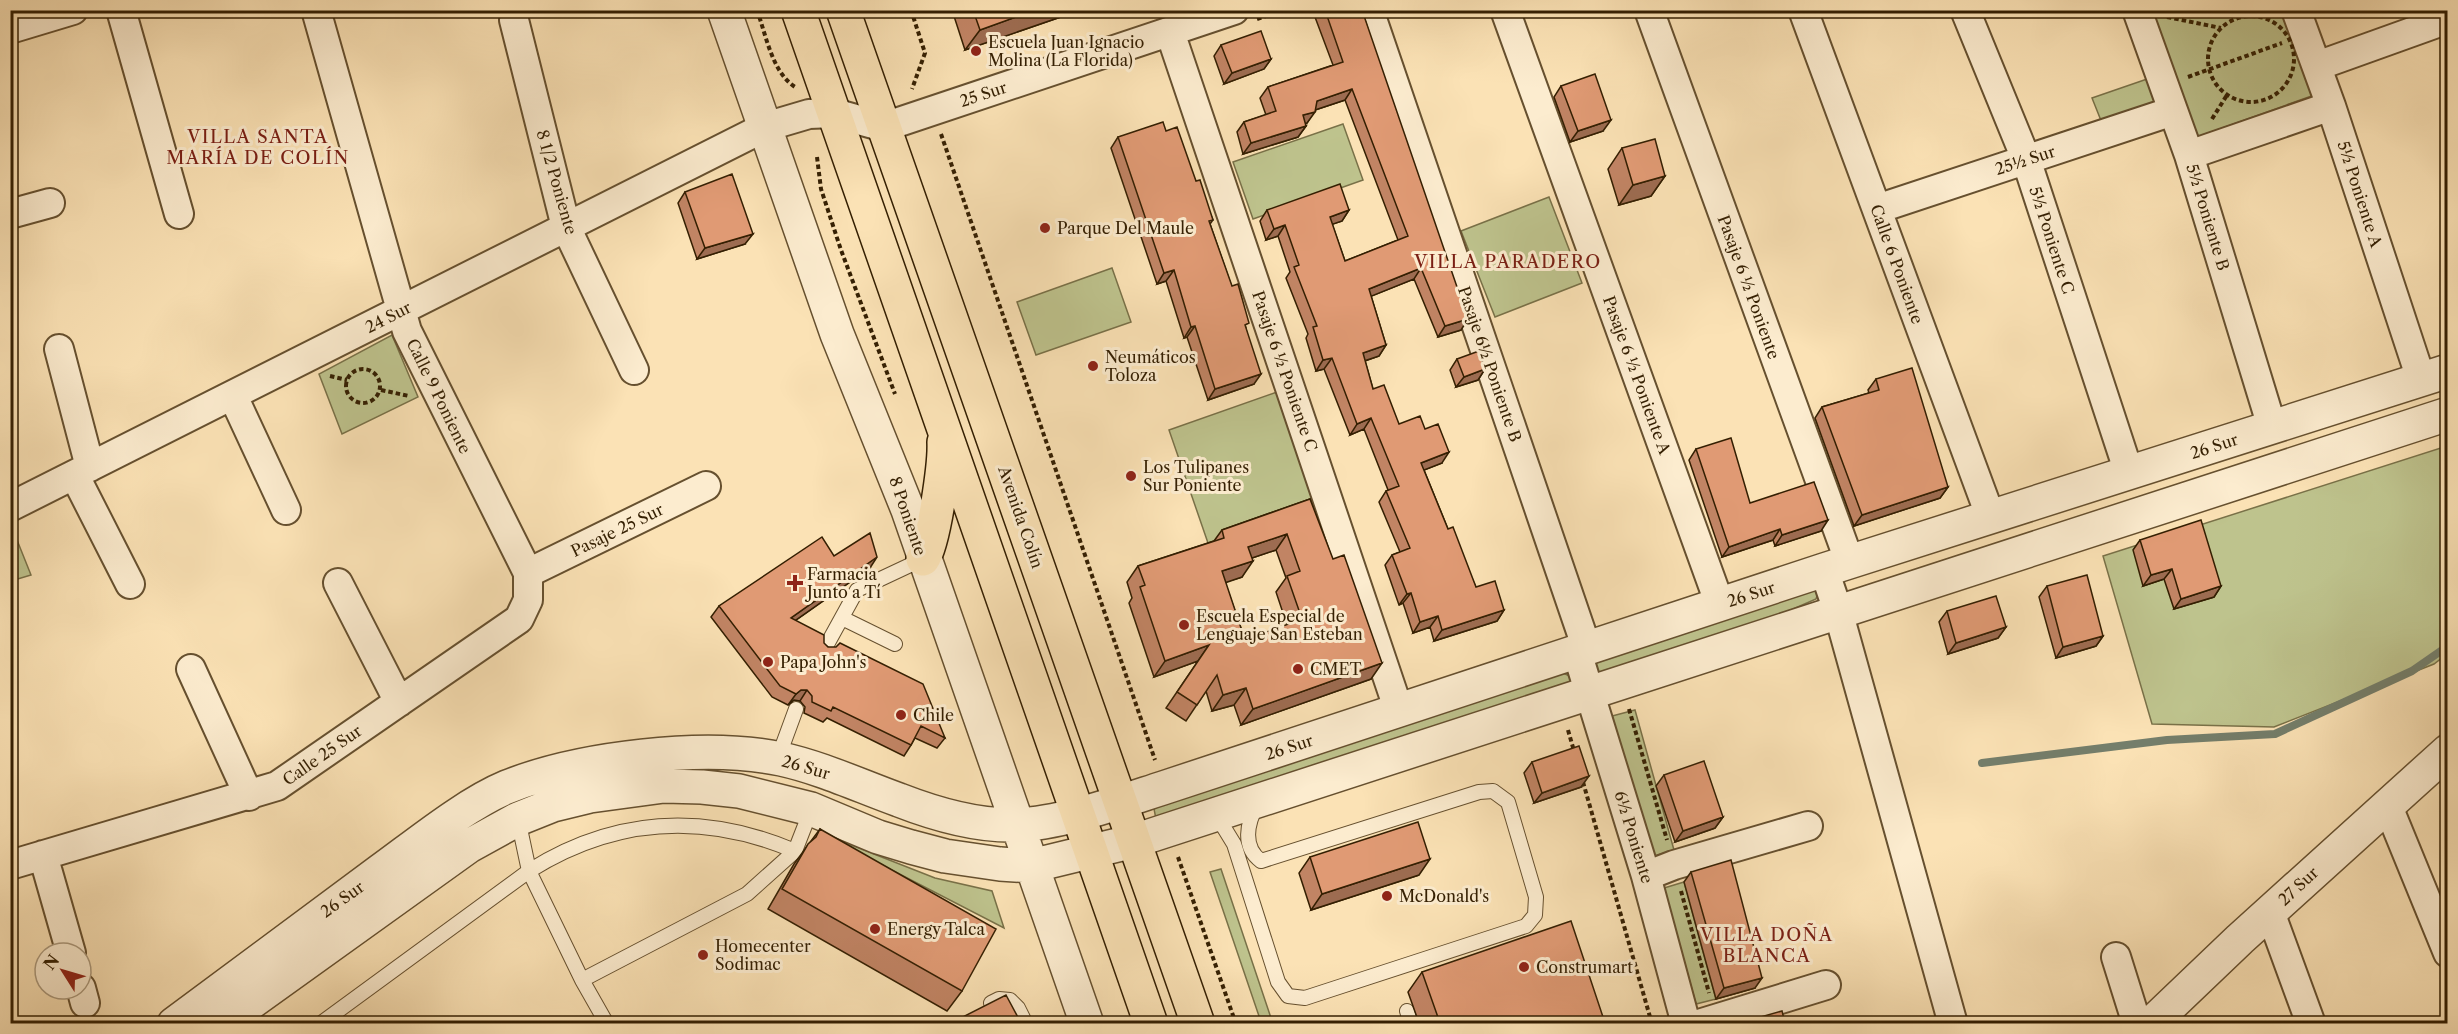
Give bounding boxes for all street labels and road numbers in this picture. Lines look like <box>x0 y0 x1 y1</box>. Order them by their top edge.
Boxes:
street label: 25 Sur <box>957 77 1009 111</box>
street label: 8 1/2 Poniente <box>532 127 582 237</box>
street label: 5½ Poniente A <box>2333 138 2387 251</box>
street label: 25½ Sur <box>1992 141 2058 179</box>
street label: 5½ Poniente B <box>2182 161 2234 273</box>
street label: 5½ Poniente C <box>2025 184 2079 296</box>
street label: Calle 6 Poniente <box>1866 202 1928 326</box>
street label: Pasaje 6 ½ Poniente <box>1714 212 1784 362</box>
street label: Pasaje 6½ Poniente B <box>1454 284 1526 444</box>
street label: Pasaje 6 ½ Poniente C <box>1248 288 1322 454</box>
street label: Pasaje 6 ½ Poniente A <box>1599 293 1675 458</box>
street label: 24 Sur <box>362 297 415 337</box>
street label: Calle 9 Poniente <box>402 335 476 457</box>
street label: 26 Sur <box>2188 429 2241 463</box>
street label: Avenida Colín <box>994 462 1048 571</box>
street label: 8 Poniente <box>885 474 931 558</box>
street label: Pasaje 25 Sur <box>568 499 667 561</box>
street label: 26 Sur <box>1725 577 1778 611</box>
street label: Calle 25 Sur <box>279 720 366 790</box>
street label: 26 Sur <box>1263 730 1316 764</box>
street label: 26 Sur <box>780 751 833 783</box>
street label: 6½ Poniente <box>1610 788 1658 886</box>
street label: 27 Sur <box>2274 862 2322 910</box>
street label: 26 Sur <box>316 876 368 921</box>

